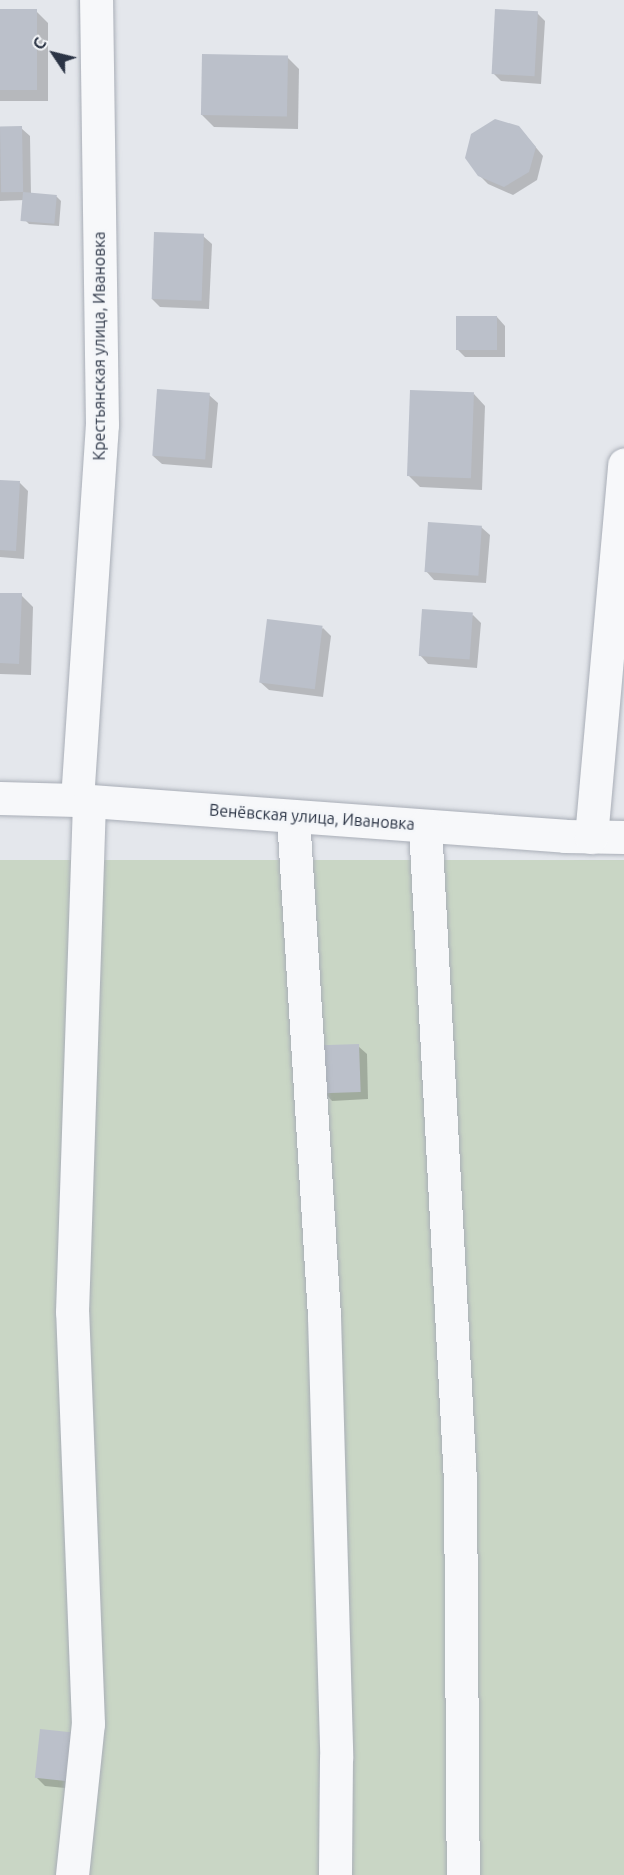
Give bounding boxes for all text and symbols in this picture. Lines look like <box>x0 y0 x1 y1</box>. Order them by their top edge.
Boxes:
north arrow <box>24 24 84 84</box>
text: С <box>29 34 50 53</box>
street label: Крестьянская улица, Ивановка <box>89 232 109 460</box>
street label: Венёвская улица, Ивановка <box>209 800 415 834</box>

